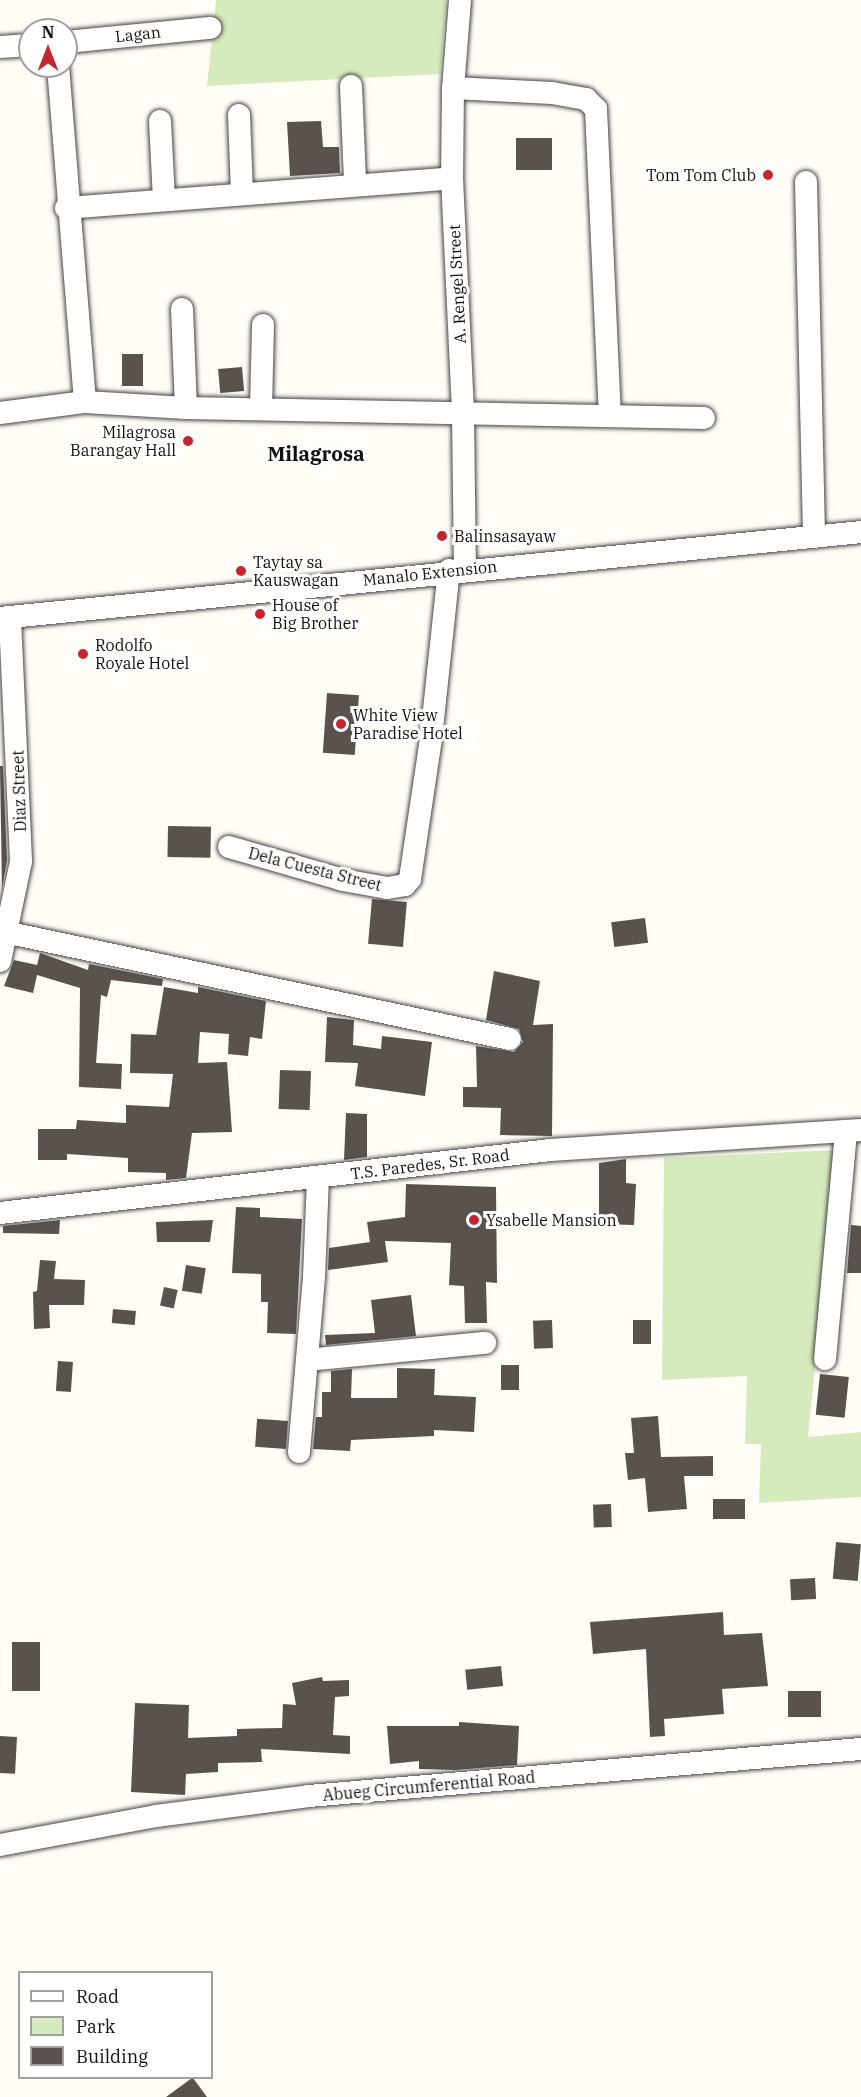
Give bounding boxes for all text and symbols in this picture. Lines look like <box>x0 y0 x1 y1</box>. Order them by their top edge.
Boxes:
north arrow <box>18 18 78 78</box>
text: N <box>42 22 54 42</box>
street label: Lagan <box>114 22 162 46</box>
place label: Tom Tom Club <box>646 165 756 185</box>
marker: Tom Tom Club <box>761 168 775 182</box>
street label: A. Rengel Street <box>444 224 470 344</box>
place label: Milagrosa Barangay Hall <box>70 422 176 460</box>
marker: Milagrosa Barangay Hall <box>181 434 195 448</box>
district label: Milagrosa <box>267 441 365 465</box>
place label: Balinsasayaw <box>454 526 556 546</box>
marker: Balinsasayaw <box>435 529 449 543</box>
place label: Taytay sa Kauswagan <box>253 552 339 590</box>
street label: Manalo Extension <box>362 556 498 590</box>
marker: Taytay sa Kauswagan <box>234 564 248 578</box>
place label: House of Big Brother <box>272 595 358 633</box>
marker: House of Big Brother <box>253 607 267 621</box>
place label: Rodolfo Royale Hotel <box>95 635 189 673</box>
marker: Rodolfo Royale Hotel <box>76 647 90 661</box>
place label: White View Paradise Hotel <box>353 705 463 743</box>
marker: White View Paradise Hotel <box>334 717 348 731</box>
street label: Diaz Street <box>8 750 30 832</box>
street label: Dela Cuesta Street <box>246 843 384 895</box>
street label: T.S. Paredes, Sr. Road <box>349 1145 511 1183</box>
place label: Ysabelle Mansion <box>486 1210 617 1230</box>
marker: Ysabelle Mansion <box>467 1213 481 1227</box>
street label: Abueg Circumferential Road <box>322 1767 536 1805</box>
legend <box>18 1971 213 2079</box>
text: Road <box>76 1985 119 2008</box>
text: Park <box>76 2015 115 2038</box>
text: Building <box>76 2045 148 2068</box>

